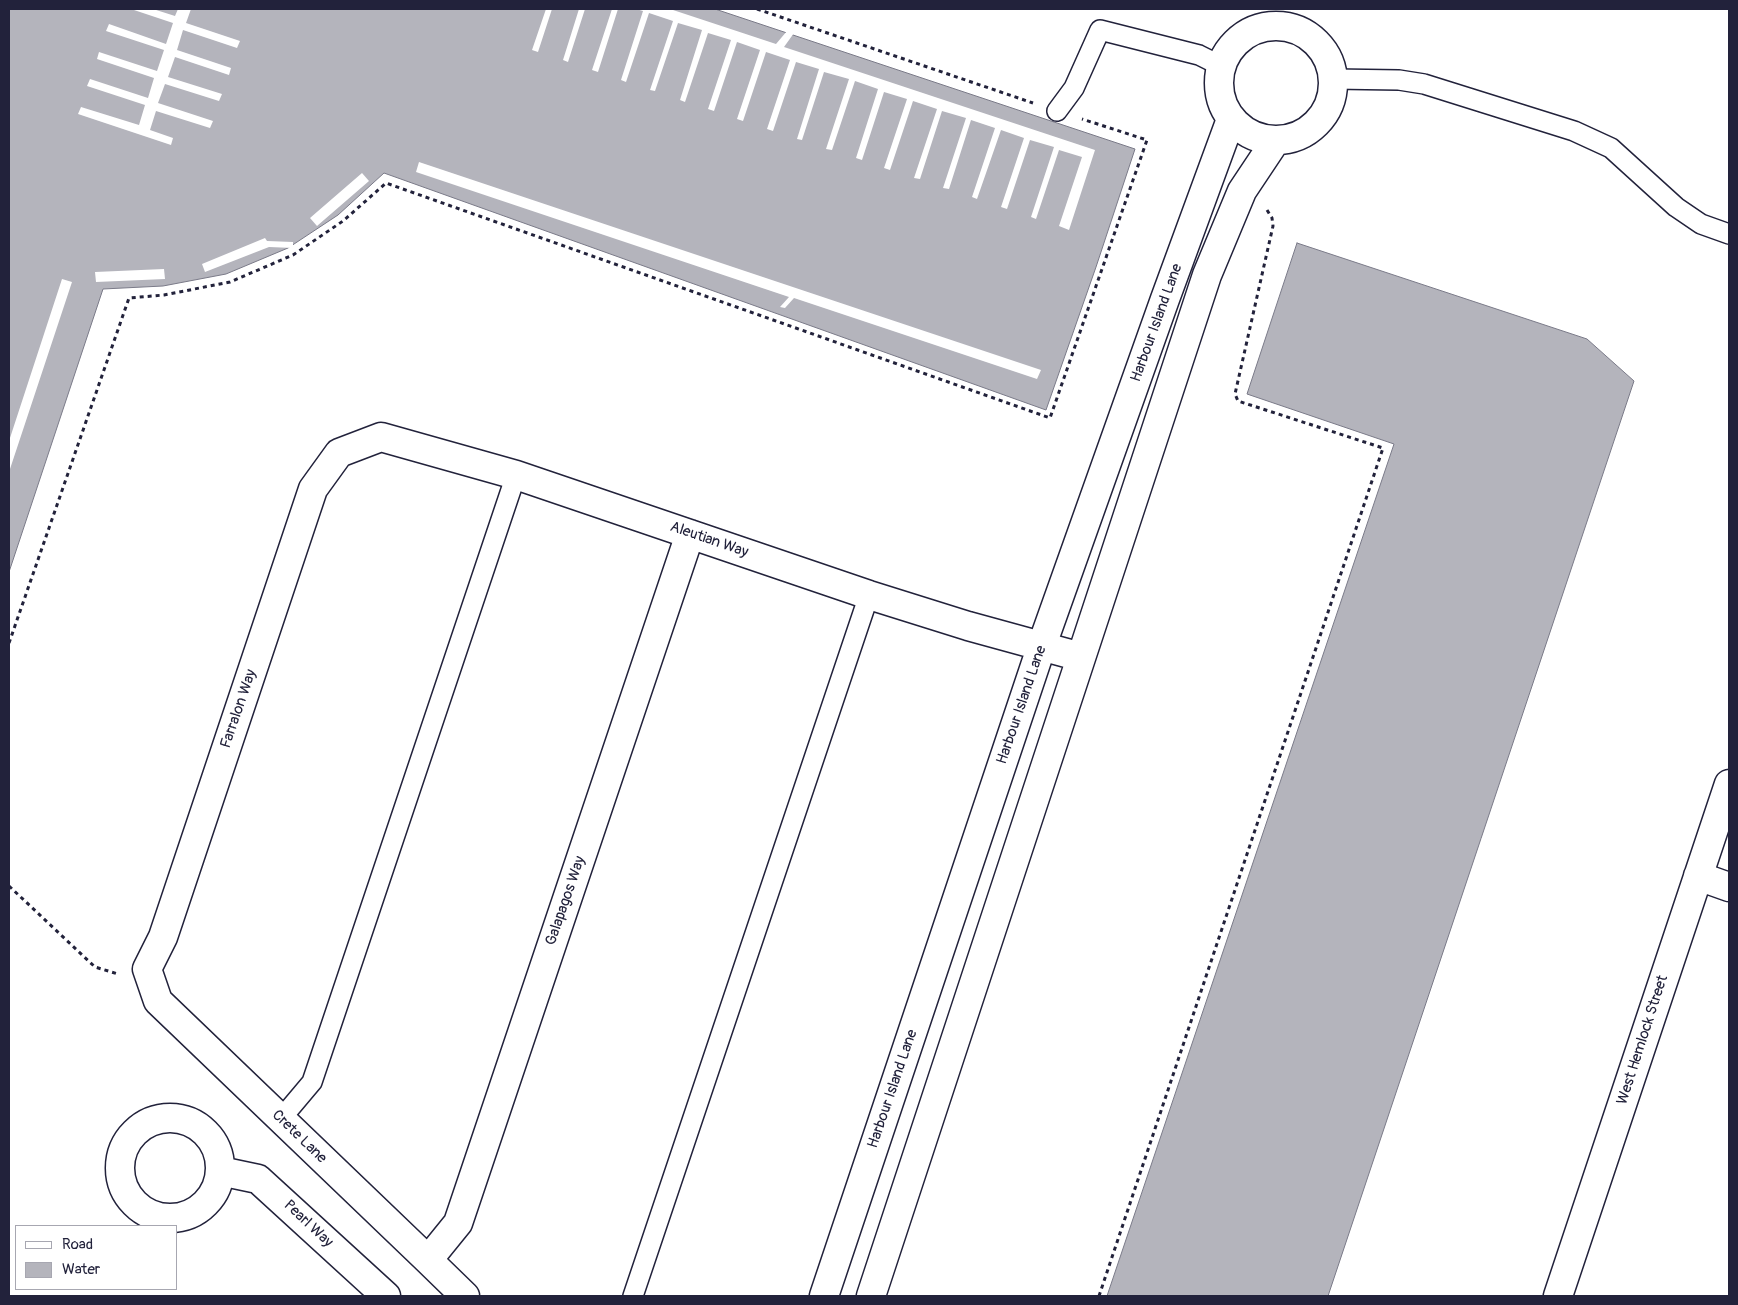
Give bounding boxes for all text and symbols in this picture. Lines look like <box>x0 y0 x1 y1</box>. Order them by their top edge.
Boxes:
street label: Harbour Island Lane <box>1127 261 1187 385</box>
street label: Aleutian Way <box>668 518 750 562</box>
street label: Harbour Island Lane <box>993 643 1051 767</box>
street label: Farralon Way <box>217 667 261 751</box>
street label: Galapagos Way <box>542 854 590 948</box>
street label: West Hemlock Street <box>1614 973 1672 1107</box>
street label: Harbour Island Lane <box>864 1027 922 1151</box>
street label: Crete Lane <box>268 1106 330 1168</box>
street label: Pearl Way <box>280 1197 336 1251</box>
legend <box>15 1225 178 1290</box>
text: Road <box>62 1235 93 1254</box>
text: Water <box>62 1260 100 1279</box>

